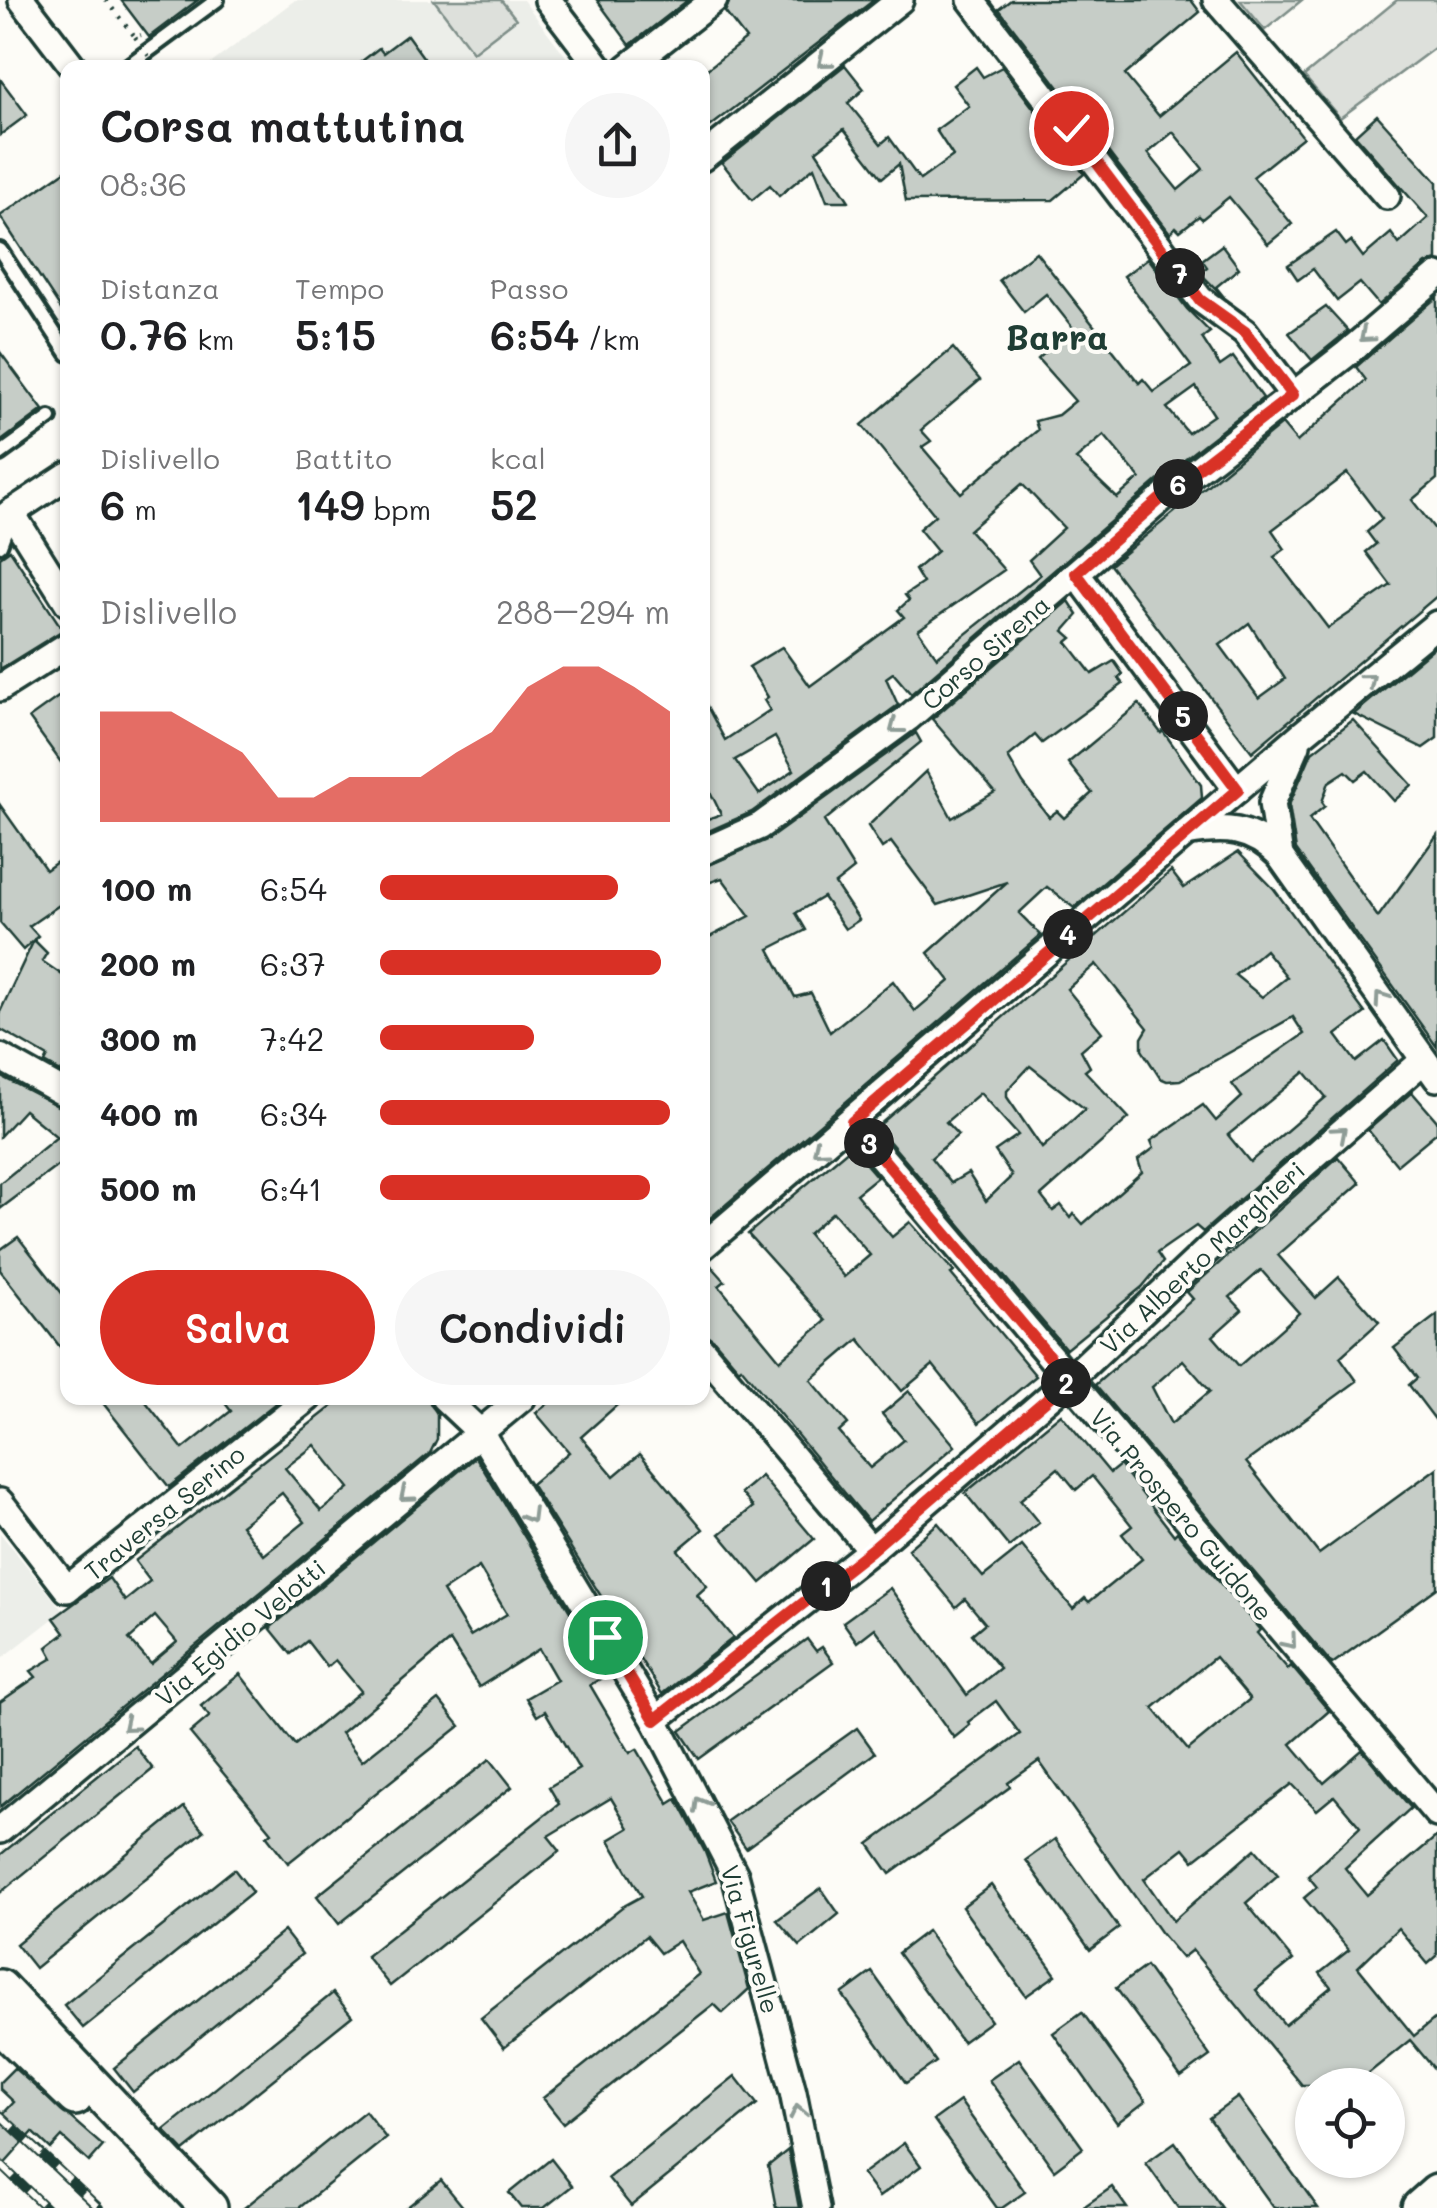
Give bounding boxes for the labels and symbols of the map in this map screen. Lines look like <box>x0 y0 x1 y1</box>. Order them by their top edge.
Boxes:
one-way arrow <box>817 49 835 67</box>
pin <box>1029 86 1114 171</box>
pin: 7 <box>1155 248 1205 298</box>
district label: Barra <box>1005 313 1109 359</box>
one-way arrow <box>1359 325 1378 343</box>
pin: 6 <box>1153 459 1203 509</box>
street label: Corso Sirena <box>914 588 1056 716</box>
one-way arrow <box>1357 674 1375 692</box>
pin: 5 <box>1158 691 1208 741</box>
one-way arrow <box>889 715 907 732</box>
pin: 4 <box>1043 909 1093 959</box>
one-way arrow <box>1375 991 1393 1009</box>
pin: 3 <box>844 1118 894 1168</box>
one-way arrow <box>1328 1126 1346 1144</box>
one-way arrow <box>812 1137 830 1155</box>
street label: Via Alberto Marghieri <box>1093 1154 1311 1360</box>
pin: 2 <box>1041 1358 1091 1408</box>
street label: Via Prospero Guidone <box>1084 1401 1280 1627</box>
street label: Traversa Serino <box>77 1437 251 1587</box>
one-way arrow <box>399 1483 417 1501</box>
one-way arrow <box>518 1505 537 1523</box>
street label: Via Egidio Velotti <box>148 1551 332 1713</box>
pin: 1 <box>801 1561 851 1611</box>
pin <box>563 1595 648 1680</box>
one-way arrow <box>1279 1630 1297 1648</box>
one-way arrow <box>122 1713 140 1731</box>
one-way arrow <box>693 1796 713 1814</box>
street label: Via Figurelle <box>715 1861 787 2017</box>
one-way arrow <box>788 2104 809 2121</box>

